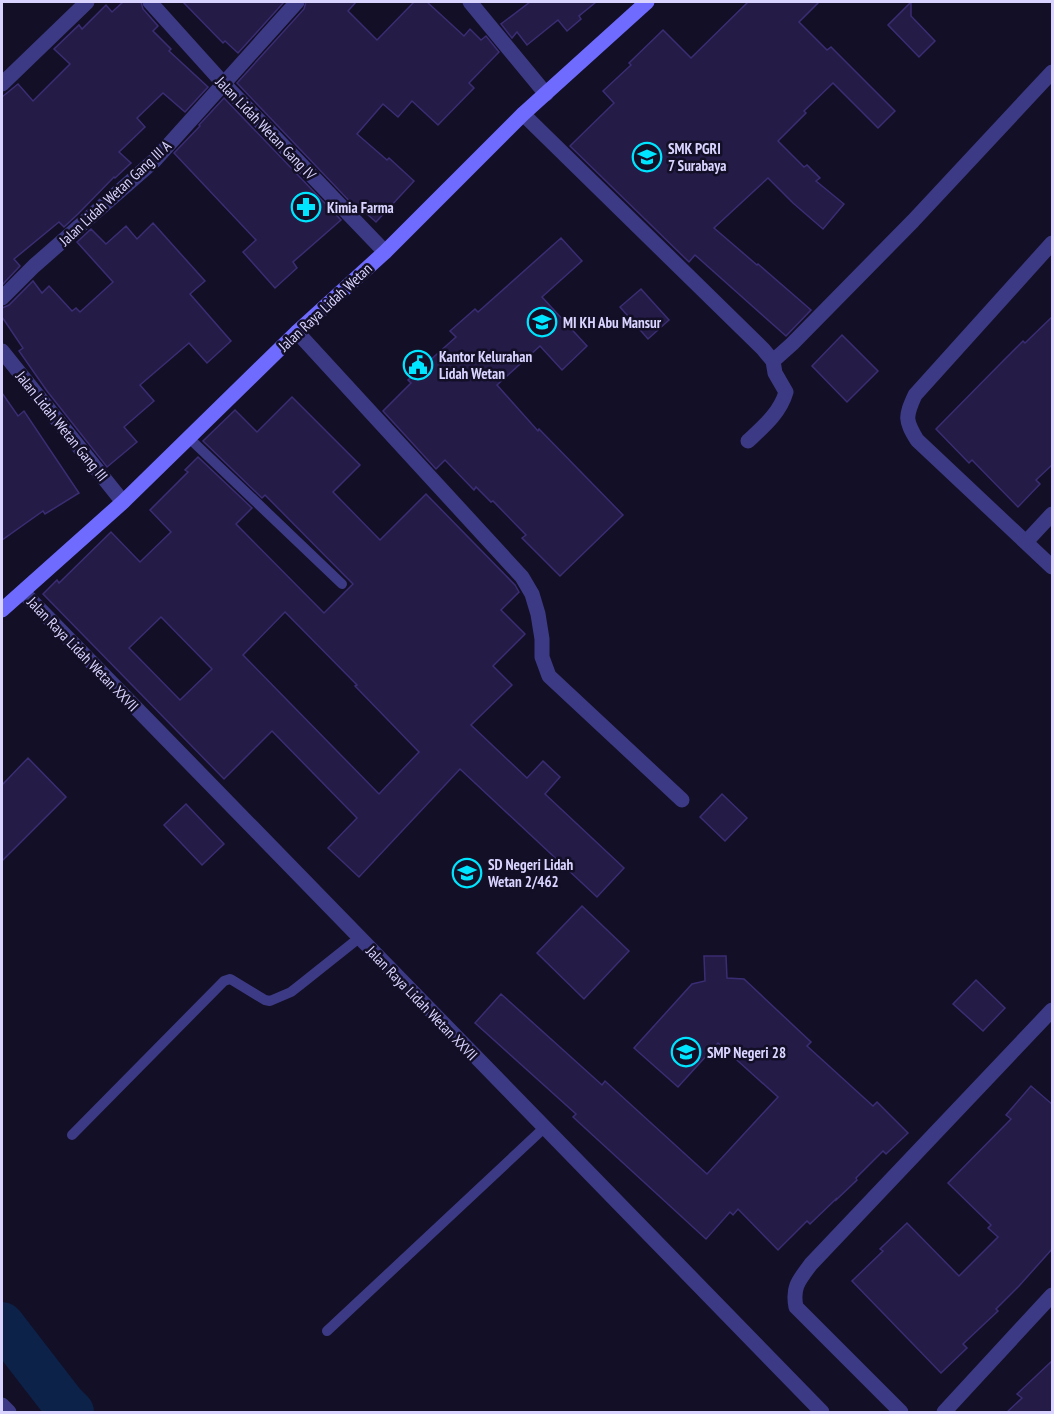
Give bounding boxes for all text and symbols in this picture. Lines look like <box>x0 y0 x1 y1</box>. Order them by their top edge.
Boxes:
street label: Jalan Lidah Wetan Gang IV <box>211 72 320 184</box>
street label: Jalan Lidah Wetan Gang III A <box>54 136 176 250</box>
place label: SMK PGRI 7 Surabaya <box>668 139 727 175</box>
school or university icon: SMK PGRI 7 Surabaya <box>631 141 663 173</box>
pharmacy icon: Kimia Farma <box>290 191 322 223</box>
place label: Kimia Farma <box>327 198 394 217</box>
street label: Jalan Raya Lidah Wetan <box>274 259 376 356</box>
school or university icon: MI KH Abu Mansur <box>526 306 558 338</box>
place label: MI KH Abu Mansur <box>563 313 662 332</box>
place label: Kantor Kelurahan Lidah Wetan <box>439 347 532 383</box>
public building icon: Kantor Kelurahan Lidah Wetan <box>402 349 434 381</box>
street label: Jalan Lidah Wetan Gang III <box>11 366 112 485</box>
street label: Jalan Raya Lidah Wetan XXVII <box>23 592 143 715</box>
place label: SD Negeri Lidah Wetan 2/462 <box>487 855 574 891</box>
school or university icon: SD Negeri Lidah Wetan 2/462 <box>451 857 483 889</box>
street label: Jalan Raya Lidah Wetan XXVII <box>362 941 482 1064</box>
school or university icon: SMP Negeri 28 <box>670 1036 702 1068</box>
place label: SMP Negeri 28 <box>707 1043 786 1062</box>

